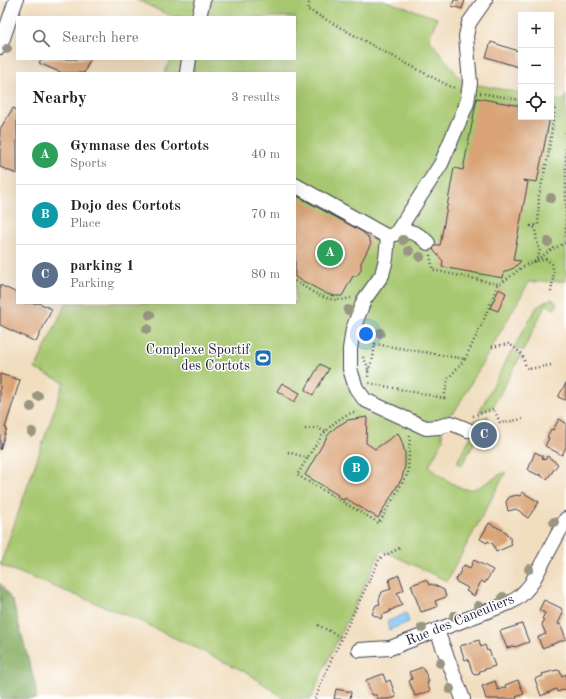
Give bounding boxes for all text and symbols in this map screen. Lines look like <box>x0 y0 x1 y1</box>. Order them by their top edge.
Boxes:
map controls <box>518 12 554 120</box>
button: + <box>518 12 554 48</box>
search box <box>16 16 296 60</box>
icon: search <box>30 27 52 49</box>
text: Search here <box>62 31 139 46</box>
button: − <box>518 48 554 84</box>
button: locate <box>518 84 554 120</box>
text: Nearby <box>32 90 87 107</box>
text: 3 results <box>231 91 280 104</box>
text: Gymnase des Cortots <box>70 139 209 154</box>
text: A <box>40 148 50 161</box>
text: 40 m <box>251 148 280 161</box>
text: Sports <box>70 157 107 170</box>
text: Dojo des Cortots <box>70 199 181 214</box>
text: B <box>40 208 50 221</box>
text: 70 m <box>251 208 280 221</box>
text: Place <box>70 217 100 230</box>
pin: A <box>317 238 343 268</box>
text: parking 1 <box>70 259 135 274</box>
text: C <box>41 268 49 281</box>
text: 80 m <box>251 268 280 281</box>
text: Parking <box>70 277 114 290</box>
your location <box>356 324 376 344</box>
place label: Complexe Sportif des Cortots <box>146 343 251 373</box>
sports icon: Complexe Sportif des Cortots <box>253 348 273 368</box>
pin: C <box>471 420 497 450</box>
pin: B <box>343 454 369 484</box>
street label: Rue des Caneuliers <box>404 592 516 648</box>

